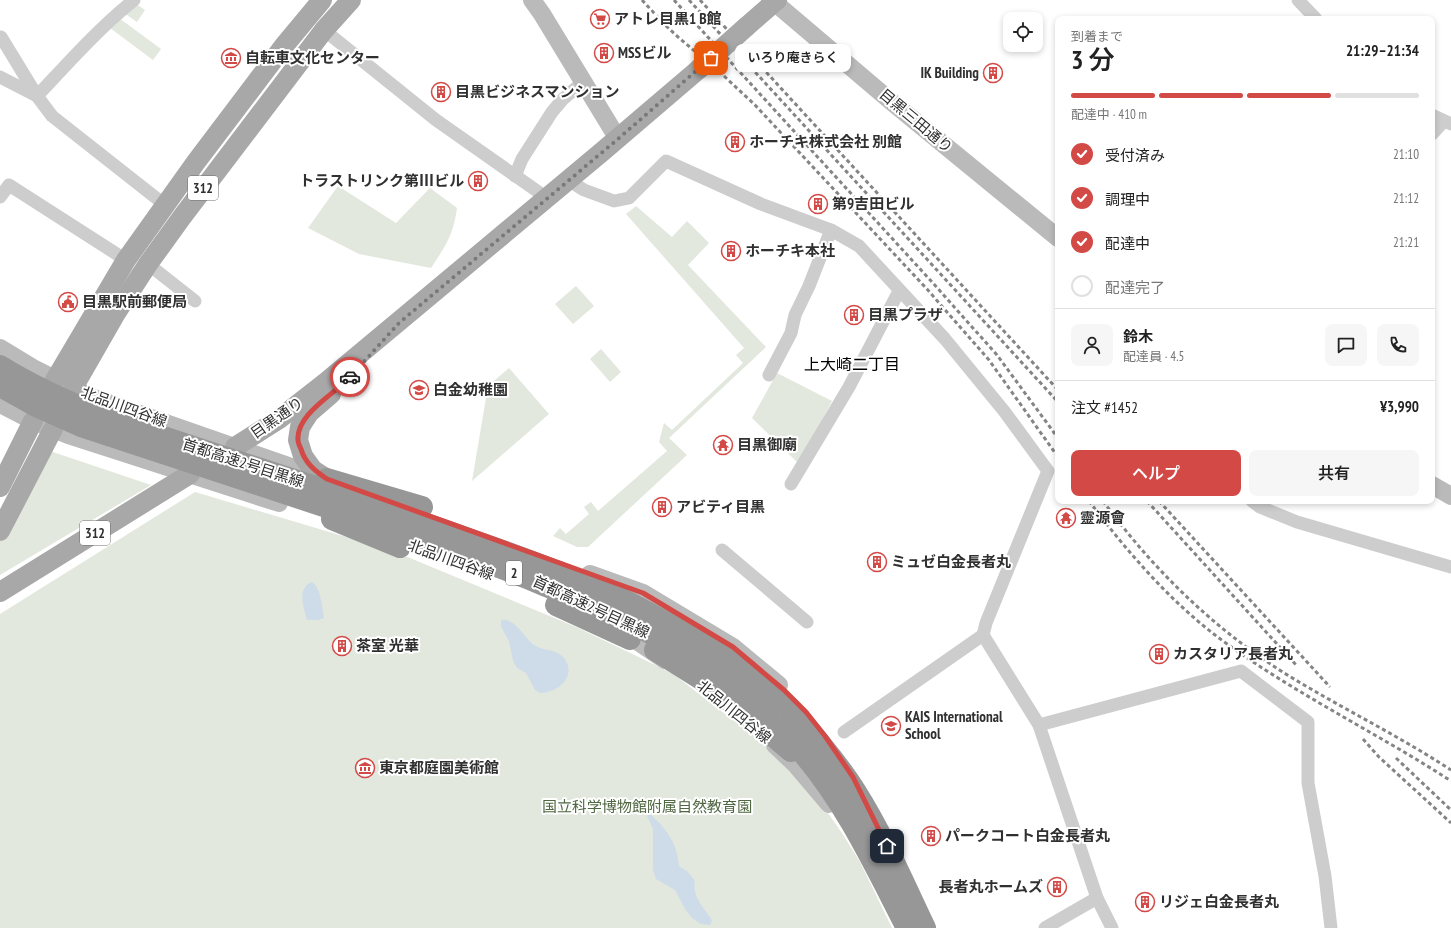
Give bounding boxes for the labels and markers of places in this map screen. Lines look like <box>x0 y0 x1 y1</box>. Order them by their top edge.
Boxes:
supermarket icon: アトレ目黒1 B館 <box>589 8 611 30</box>
place label: アトレ目黒1 B館 <box>614 9 722 28</box>
pin <box>694 41 728 75</box>
building icon: MSSビル <box>593 42 615 64</box>
place label: MSSビル <box>618 43 671 62</box>
callout: いろり庵きらく <box>735 44 851 72</box>
museum icon: 自転車文化センター <box>220 47 242 69</box>
place label: 自転車文化センター <box>245 48 380 67</box>
building icon: IK Building <box>982 62 1004 84</box>
place label: IK Building <box>920 63 979 82</box>
building icon: 目黒ビジネスマンション <box>430 81 452 103</box>
place label: 目黒ビジネスマンション <box>455 82 620 101</box>
building icon: ホーチキ株式会社 別館 <box>724 131 746 153</box>
place label: ホーチキ株式会社 別館 <box>749 132 902 151</box>
building icon: トラストリンク第Ⅲビル <box>467 170 489 192</box>
place label: トラストリンク第Ⅲビル <box>299 171 464 190</box>
building icon: 第9吉田ビル <box>807 193 829 215</box>
place label: 第9吉田ビル <box>832 194 914 213</box>
building icon: ホーチキ本社 <box>720 240 742 262</box>
place label: ホーチキ本社 <box>745 241 835 260</box>
public building icon: 目黒駅前郵便局 <box>57 291 79 313</box>
place label: 目黒駅前郵便局 <box>82 292 187 311</box>
building icon: 目黒プラザ <box>843 304 865 326</box>
place label: 目黒プラザ <box>868 305 943 324</box>
school or university icon: 白金幼稚園 <box>408 379 430 401</box>
place label: 白金幼稚園 <box>433 380 508 399</box>
temple icon: 目黒御廟 <box>712 434 734 456</box>
place label: 目黒御廟 <box>737 435 797 454</box>
building icon: アビティ目黒 <box>651 496 673 518</box>
place label: アビティ目黒 <box>676 497 765 516</box>
temple icon: 靈源會 <box>1055 507 1077 529</box>
place label: 靈源會 <box>1080 508 1125 527</box>
building icon: ミュゼ白金長者丸 <box>866 551 888 573</box>
place label: ミュゼ白金長者丸 <box>891 552 1011 571</box>
building icon: 茶室 光華 <box>331 635 353 657</box>
place label: 茶室 光華 <box>356 636 419 655</box>
building icon: カスタリア長者丸 <box>1148 643 1170 665</box>
place label: カスタリア長者丸 <box>1173 644 1293 663</box>
place label: KAIS International School <box>905 707 1003 743</box>
school or university icon: KAIS International School <box>880 715 902 737</box>
museum icon: 東京都庭園美術館 <box>354 757 376 779</box>
place label: 東京都庭園美術館 <box>379 758 499 777</box>
building icon: パークコート白金長者丸 <box>920 825 942 847</box>
place label: パークコート白金長者丸 <box>945 826 1110 845</box>
pin <box>870 829 904 863</box>
building icon: 長者丸ホームズ <box>1046 876 1068 898</box>
place label: 長者丸ホームズ <box>938 877 1043 896</box>
building icon: リジェ白金長者丸 <box>1134 891 1156 913</box>
place label: リジェ白金長者丸 <box>1159 892 1279 911</box>

